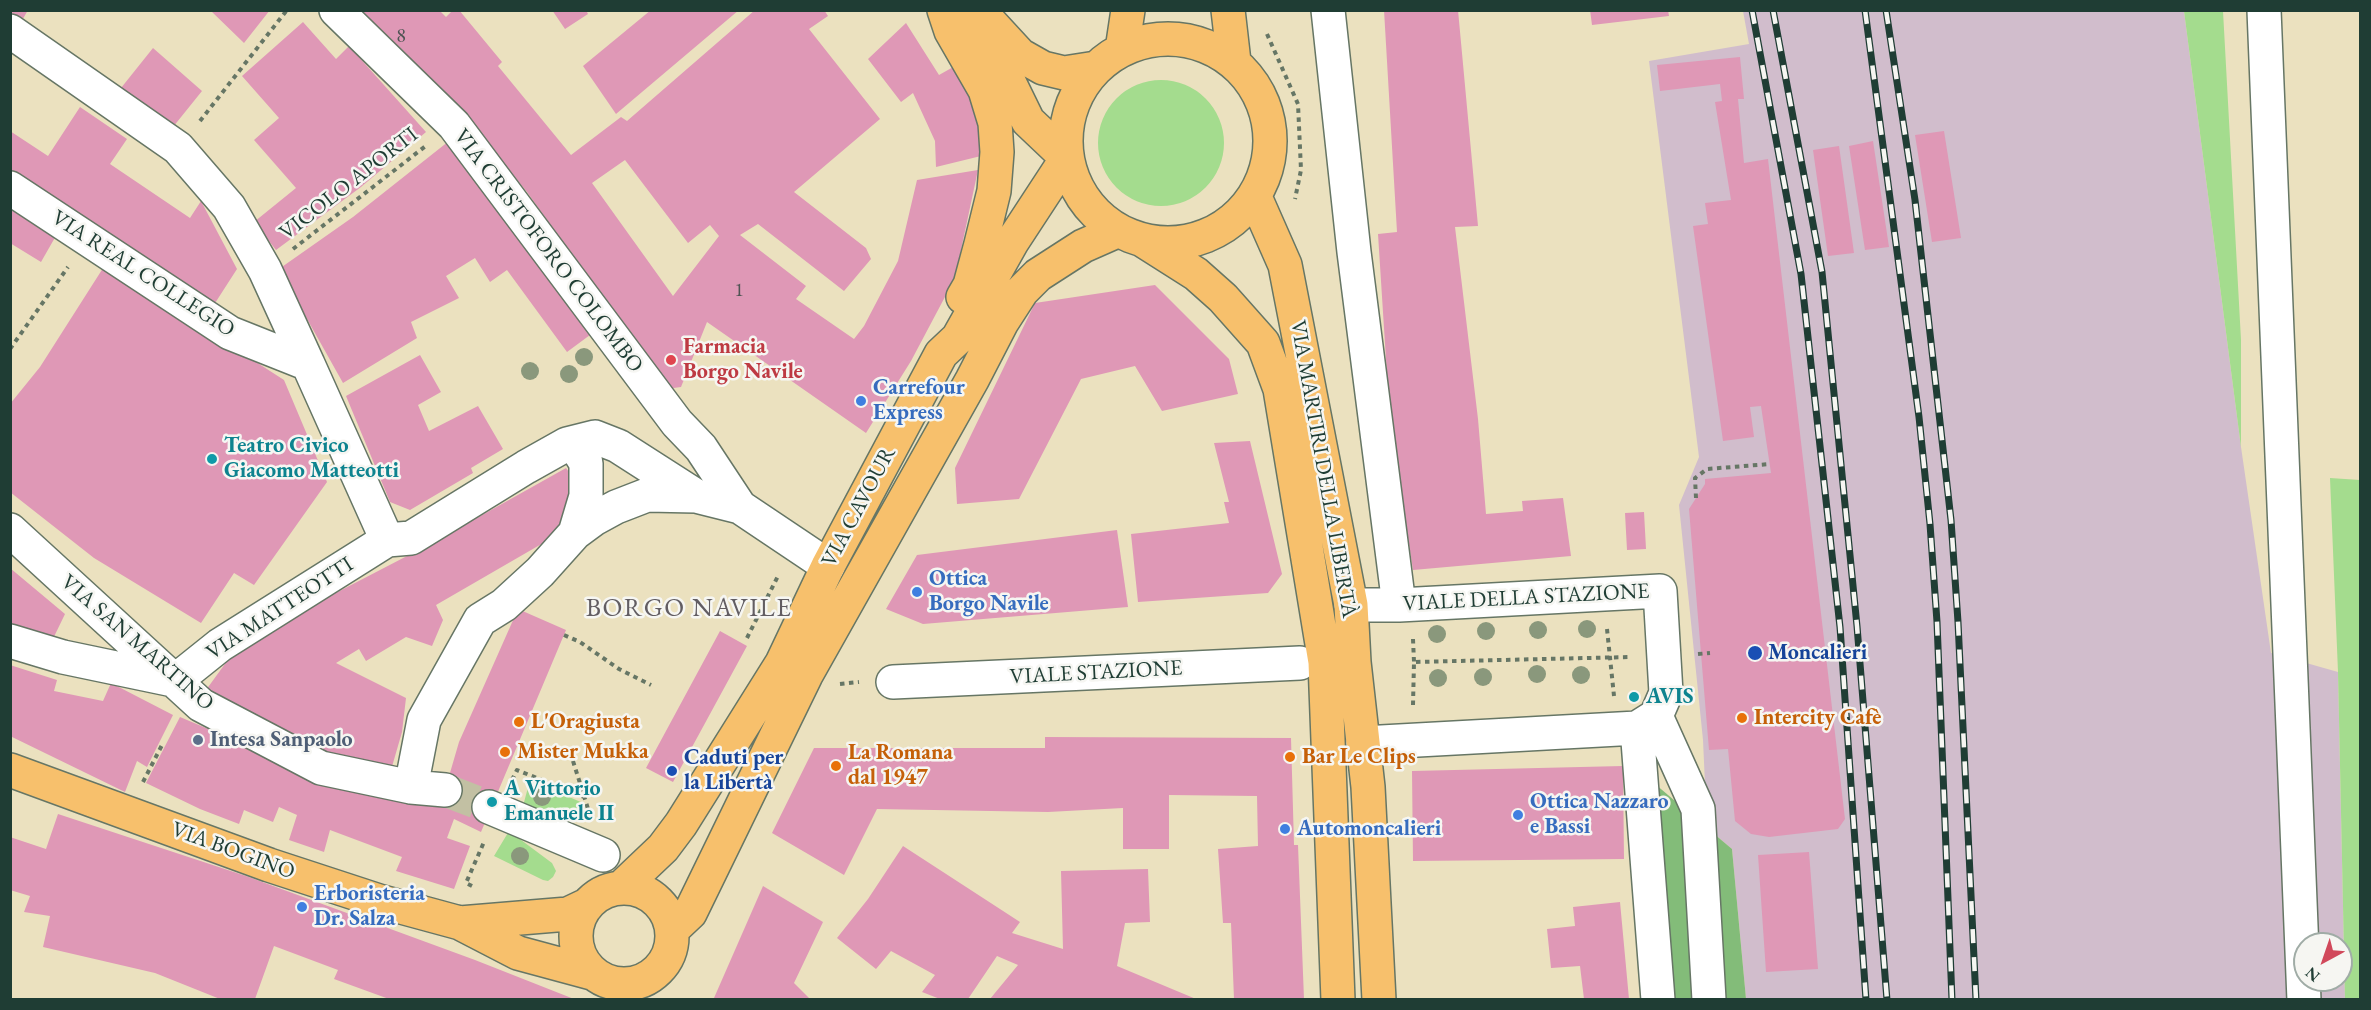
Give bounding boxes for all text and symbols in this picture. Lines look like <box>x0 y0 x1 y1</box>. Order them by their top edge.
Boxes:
house number: 8 <box>396 25 406 49</box>
street label: VICOLO APORTI <box>274 122 424 246</box>
street label: VIA CRISTOFORO COLOMBO <box>448 124 648 378</box>
street label: VIA REAL COLLEGIO <box>46 205 240 343</box>
house number: 1 <box>734 279 744 303</box>
street label: VIA MARTIRI DELLA LIBERTÀ <box>1284 318 1362 620</box>
place label: Farmacia Borgo Navile <box>683 334 803 386</box>
marker: Farmacia Borgo Navile <box>664 353 678 367</box>
place label: Carrefour Express <box>873 375 965 427</box>
marker: Carrefour Express <box>854 394 868 408</box>
place label: Teatro Civico Giacomo Matteotti <box>224 433 399 484</box>
street label: VIA CAVOUR <box>816 442 902 572</box>
marker: Teatro Civico Giacomo Matteotti <box>205 452 219 466</box>
street label: VIA MATTEOTTI <box>202 552 358 666</box>
place label: Ottica Borgo Navile <box>929 566 1049 618</box>
street label: VIA SAN MARTINO <box>55 569 219 717</box>
street label: VIALE DELLA STAZIONE <box>1402 578 1650 618</box>
marker: Ottica Borgo Navile <box>910 585 924 599</box>
district label: BORGO NAVILE <box>586 593 792 625</box>
place label: Moncalieri <box>1768 640 1867 666</box>
marker: Moncalieri <box>1746 644 1764 662</box>
street label: VIALE STAZIONE <box>1009 655 1183 691</box>
place label: AVIS <box>1646 684 1694 710</box>
marker: AVIS <box>1627 690 1641 704</box>
place label: Intercity Cafè <box>1754 705 1881 731</box>
place label: L'Oragiusta <box>531 709 640 735</box>
marker: Intercity Cafè <box>1735 711 1749 725</box>
marker: L'Oragiusta <box>512 715 526 729</box>
place label: Intesa Sanpaolo <box>210 727 353 753</box>
marker: Intesa Sanpaolo <box>191 733 205 747</box>
place label: Mister Mukka <box>517 739 649 765</box>
place label: La Romana dal 1947 <box>848 740 953 792</box>
place label: Bar Le Clips <box>1302 744 1416 770</box>
marker: Mister Mukka <box>498 745 512 759</box>
place label: Caduti per la Libertà <box>684 745 783 796</box>
marker: Bar Le Clips <box>1283 750 1297 764</box>
marker: La Romana dal 1947 <box>829 759 843 773</box>
marker: Caduti per la Libertà <box>665 764 679 778</box>
place label: A Vittorio Emanuele II <box>504 776 614 828</box>
place label: Ottica Nazzaro e Bassi <box>1530 789 1669 840</box>
marker: A Vittorio Emanuele II <box>485 795 499 809</box>
marker: Ottica Nazzaro e Bassi <box>1511 808 1525 822</box>
street label: VIA BOGINO <box>168 816 298 886</box>
place label: Automoncalieri <box>1297 816 1441 842</box>
marker: Automoncalieri <box>1278 822 1292 836</box>
place label: Erboristeria Dr. Salza <box>314 881 425 932</box>
marker: Erboristeria Dr. Salza <box>295 900 309 914</box>
north arrow <box>2293 932 2353 992</box>
text: N <box>2301 962 2324 987</box>

